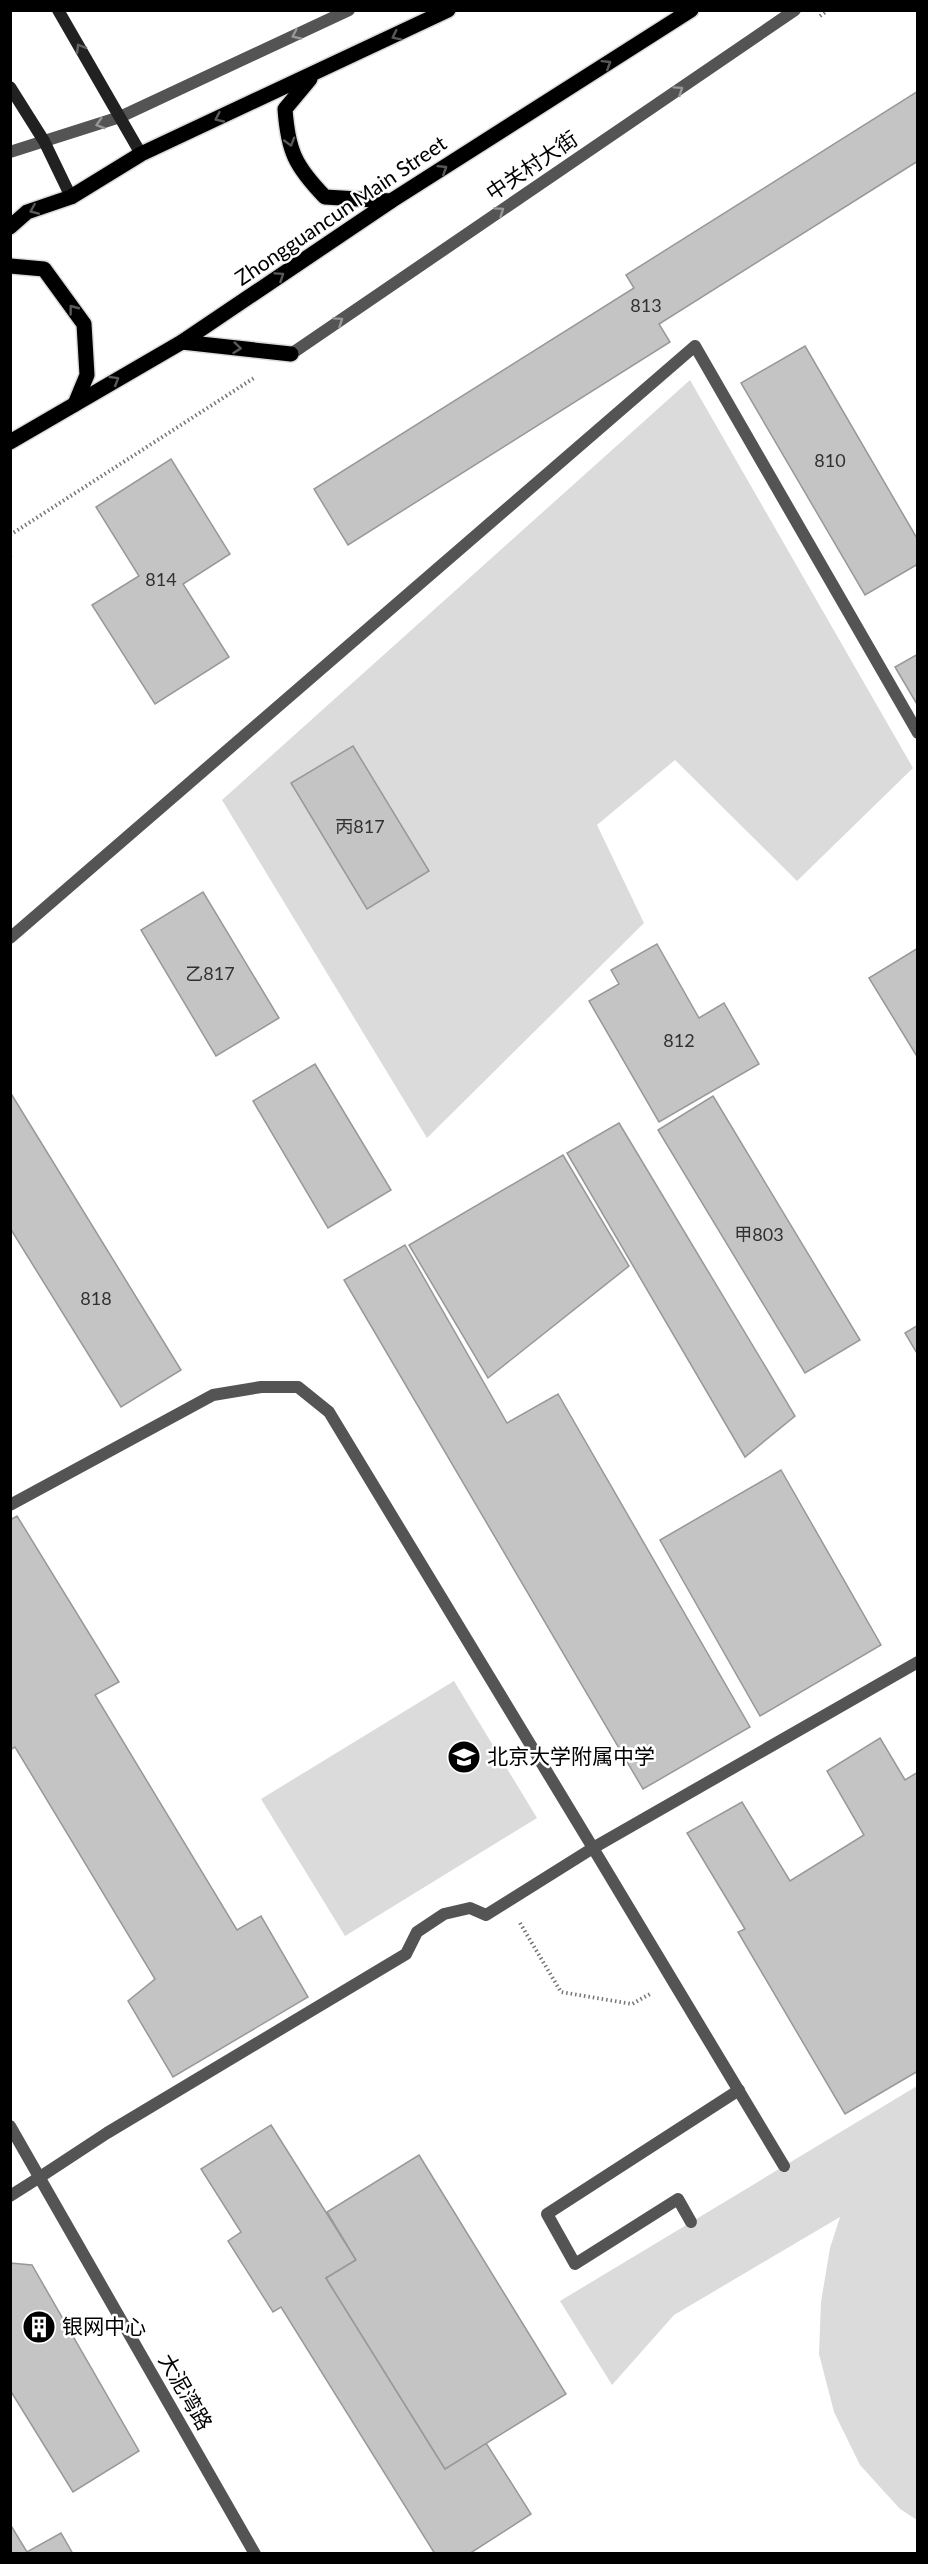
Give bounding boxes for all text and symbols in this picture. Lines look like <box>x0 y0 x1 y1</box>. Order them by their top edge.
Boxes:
one-way arrow <box>292 28 303 40</box>
one-way arrow <box>391 28 402 40</box>
one-way arrow <box>76 44 87 55</box>
one-way arrow <box>600 60 611 71</box>
one-way arrow <box>672 86 683 97</box>
one-way arrow <box>214 110 225 122</box>
one-way arrow <box>95 117 106 129</box>
street label: 中关村大街 <box>481 125 582 204</box>
street label: Zhongguancun Main Street <box>230 129 451 290</box>
one-way arrow <box>282 137 295 147</box>
one-way arrow <box>436 165 447 176</box>
one-way arrow <box>30 203 41 215</box>
one-way arrow <box>494 207 505 218</box>
one-way arrow <box>273 272 284 283</box>
house number: 813 <box>630 294 662 316</box>
one-way arrow <box>69 304 80 315</box>
one-way arrow <box>332 317 343 328</box>
one-way arrow <box>232 341 241 354</box>
one-way arrow <box>109 376 119 387</box>
house number: 810 <box>814 449 846 471</box>
house number: 814 <box>145 568 177 590</box>
house number: 丙817 <box>335 815 385 837</box>
house number: 乙817 <box>185 962 235 984</box>
house number: 812 <box>663 1029 695 1051</box>
house number: 甲803 <box>734 1223 784 1245</box>
house number: 818 <box>80 1287 112 1309</box>
school or university icon: 北京大学附属中学 <box>446 1739 482 1775</box>
place label: 北京大学附属中学 <box>487 1743 655 1768</box>
building icon: 银网中心 <box>21 2309 57 2345</box>
place label: 银网中心 <box>62 2313 146 2338</box>
street label: 大泥湾路 <box>154 2349 218 2434</box>

